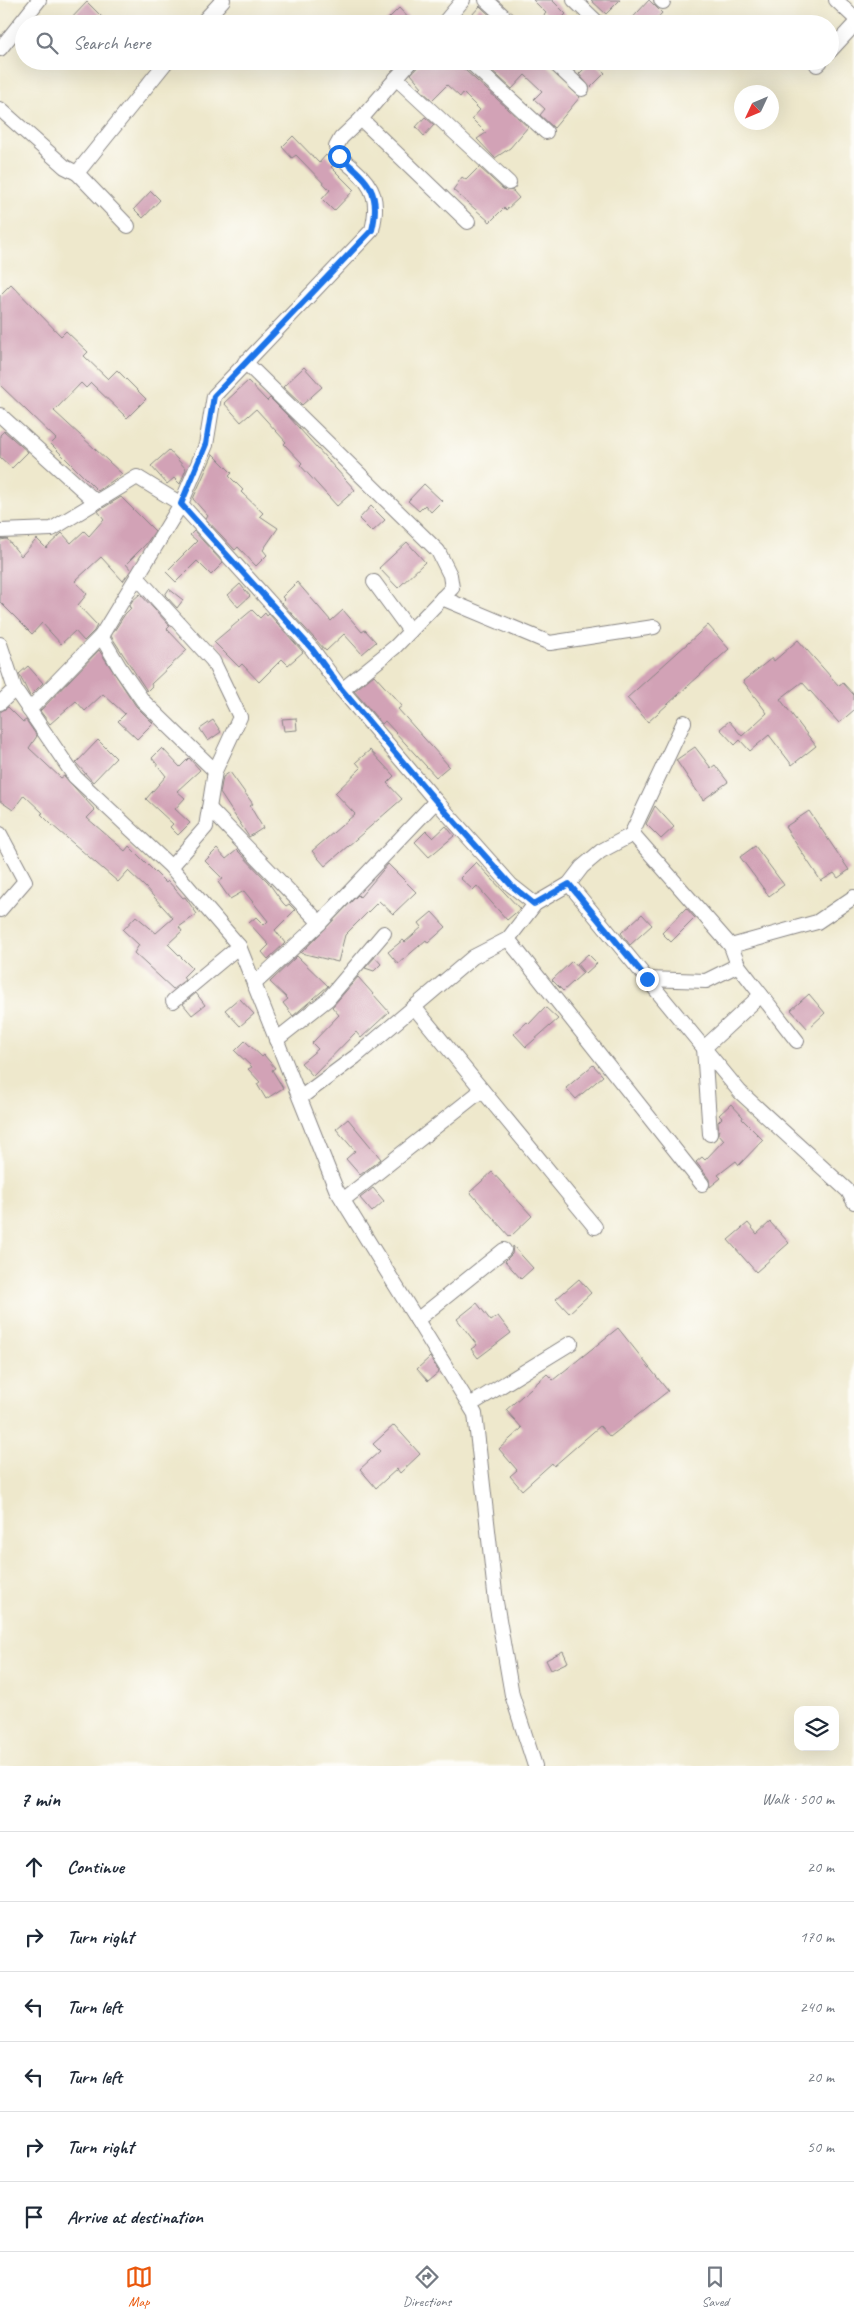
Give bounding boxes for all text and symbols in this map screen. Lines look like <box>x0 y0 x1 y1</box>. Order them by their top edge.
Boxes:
search box <box>15 15 839 70</box>
icon: search <box>33 29 61 57</box>
text: Search here <box>73 31 150 55</box>
north arrow <box>734 85 779 130</box>
route start <box>328 145 351 168</box>
route end <box>636 968 659 991</box>
map controls <box>794 1706 839 1751</box>
button: layers <box>794 1706 839 1751</box>
text: 7 min <box>20 1786 60 1812</box>
text: Walk · 500 m <box>762 1789 834 1809</box>
icon: ahead <box>20 1853 48 1881</box>
text: Continue <box>67 1855 124 1879</box>
text: 20 m <box>807 1857 834 1877</box>
icon: right <box>20 1923 48 1951</box>
text: Turn right <box>67 1925 134 1949</box>
text: 170 m <box>800 1927 834 1947</box>
icon: left <box>20 1993 48 2021</box>
text: Turn left <box>67 1995 122 2019</box>
text: 240 m <box>800 1997 834 2017</box>
icon: left <box>20 2063 48 2091</box>
text: Turn left <box>67 2065 122 2089</box>
text: 20 m <box>807 2067 834 2087</box>
icon: right <box>20 2133 48 2161</box>
text: Turn right <box>67 2135 134 2159</box>
text: 50 m <box>807 2137 834 2157</box>
icon: arrive <box>20 2203 48 2231</box>
text: Arrive at destination <box>67 2205 203 2229</box>
tab: Map <box>125 2263 153 2310</box>
tab: Directions <box>403 2263 451 2310</box>
tab: Saved <box>701 2263 729 2310</box>

